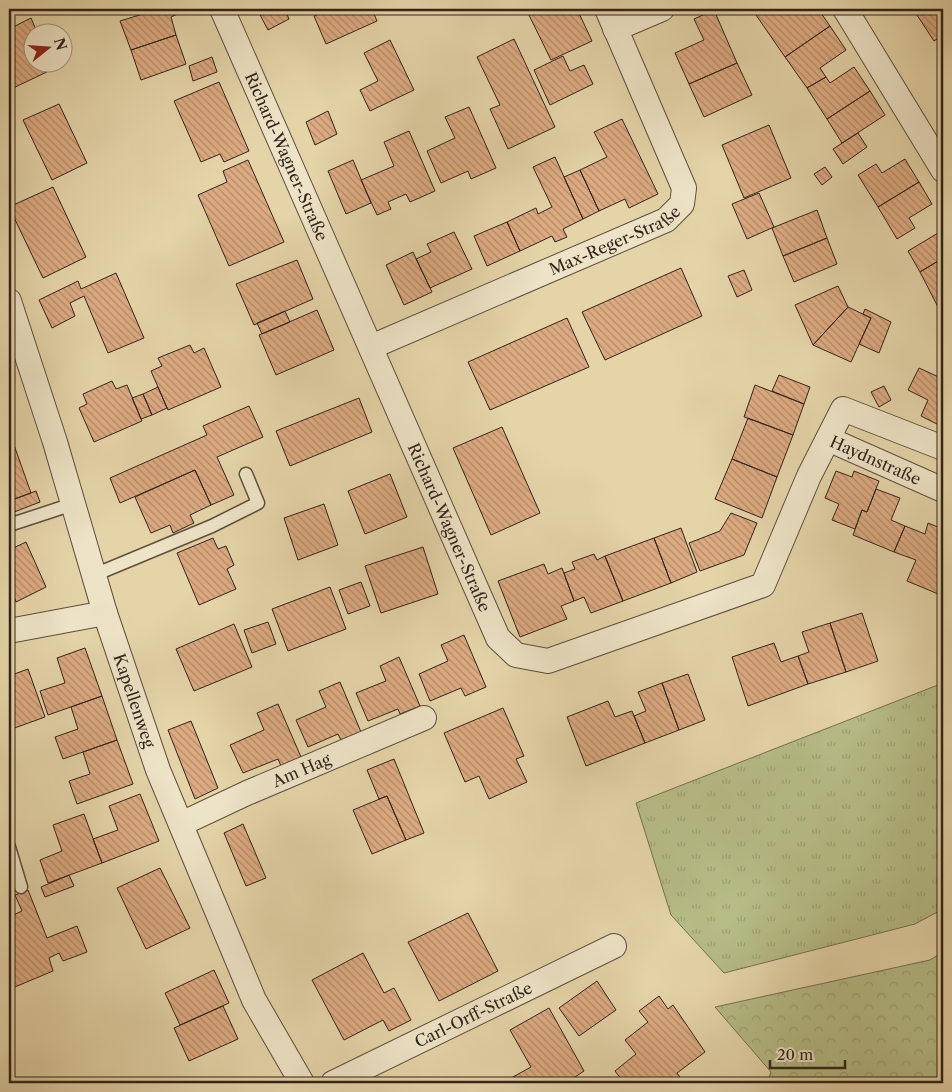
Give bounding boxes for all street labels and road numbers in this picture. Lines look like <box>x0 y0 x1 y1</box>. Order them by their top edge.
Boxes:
street label: Richard-Wagner-Straße <box>241 69 332 244</box>
street label: Max-Reger-Straße <box>546 202 684 279</box>
street label: Haydnstraße <box>827 431 924 489</box>
street label: Richard-Wagner-Straße <box>404 440 495 615</box>
street label: Kapellenweg <box>109 651 160 751</box>
street label: Am Hag <box>268 749 334 792</box>
street label: Carl-Orff-Straße <box>411 978 535 1052</box>

